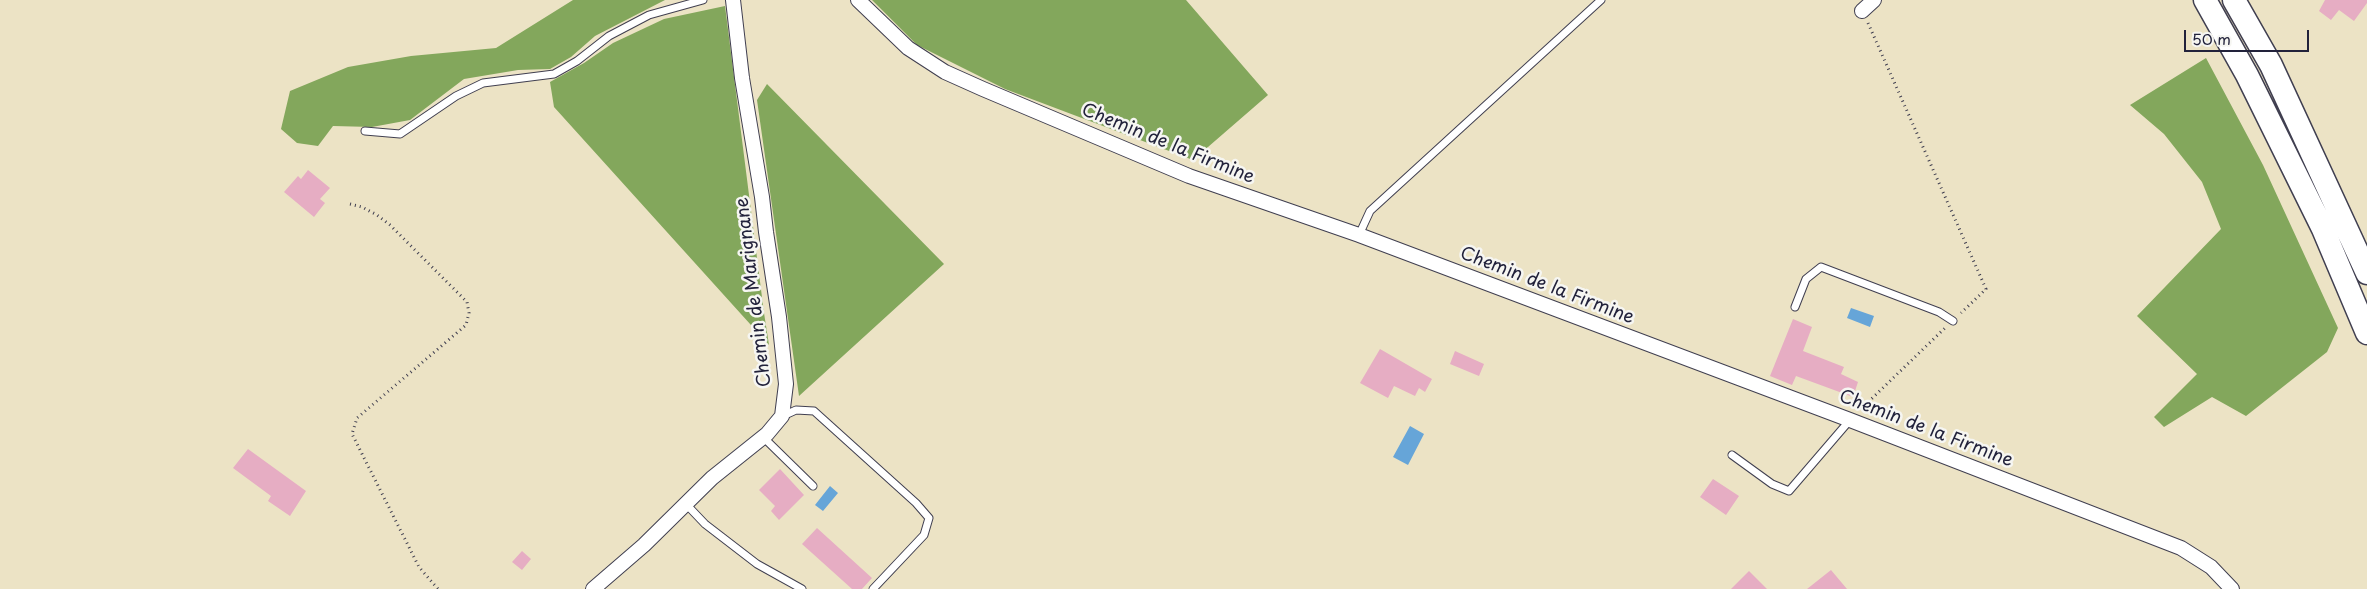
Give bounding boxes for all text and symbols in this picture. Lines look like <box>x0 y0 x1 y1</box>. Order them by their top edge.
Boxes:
scale bar <box>2187 20 2312 52</box>
text: 50 m <box>2192 27 2231 50</box>
street label: Chemin de la Firmine <box>1078 99 1258 189</box>
street label: Chemin de Marignane <box>732 196 776 388</box>
street label: Chemin de la Firmine <box>1457 243 1637 329</box>
street label: Chemin de la Firmine <box>1836 386 2016 472</box>

